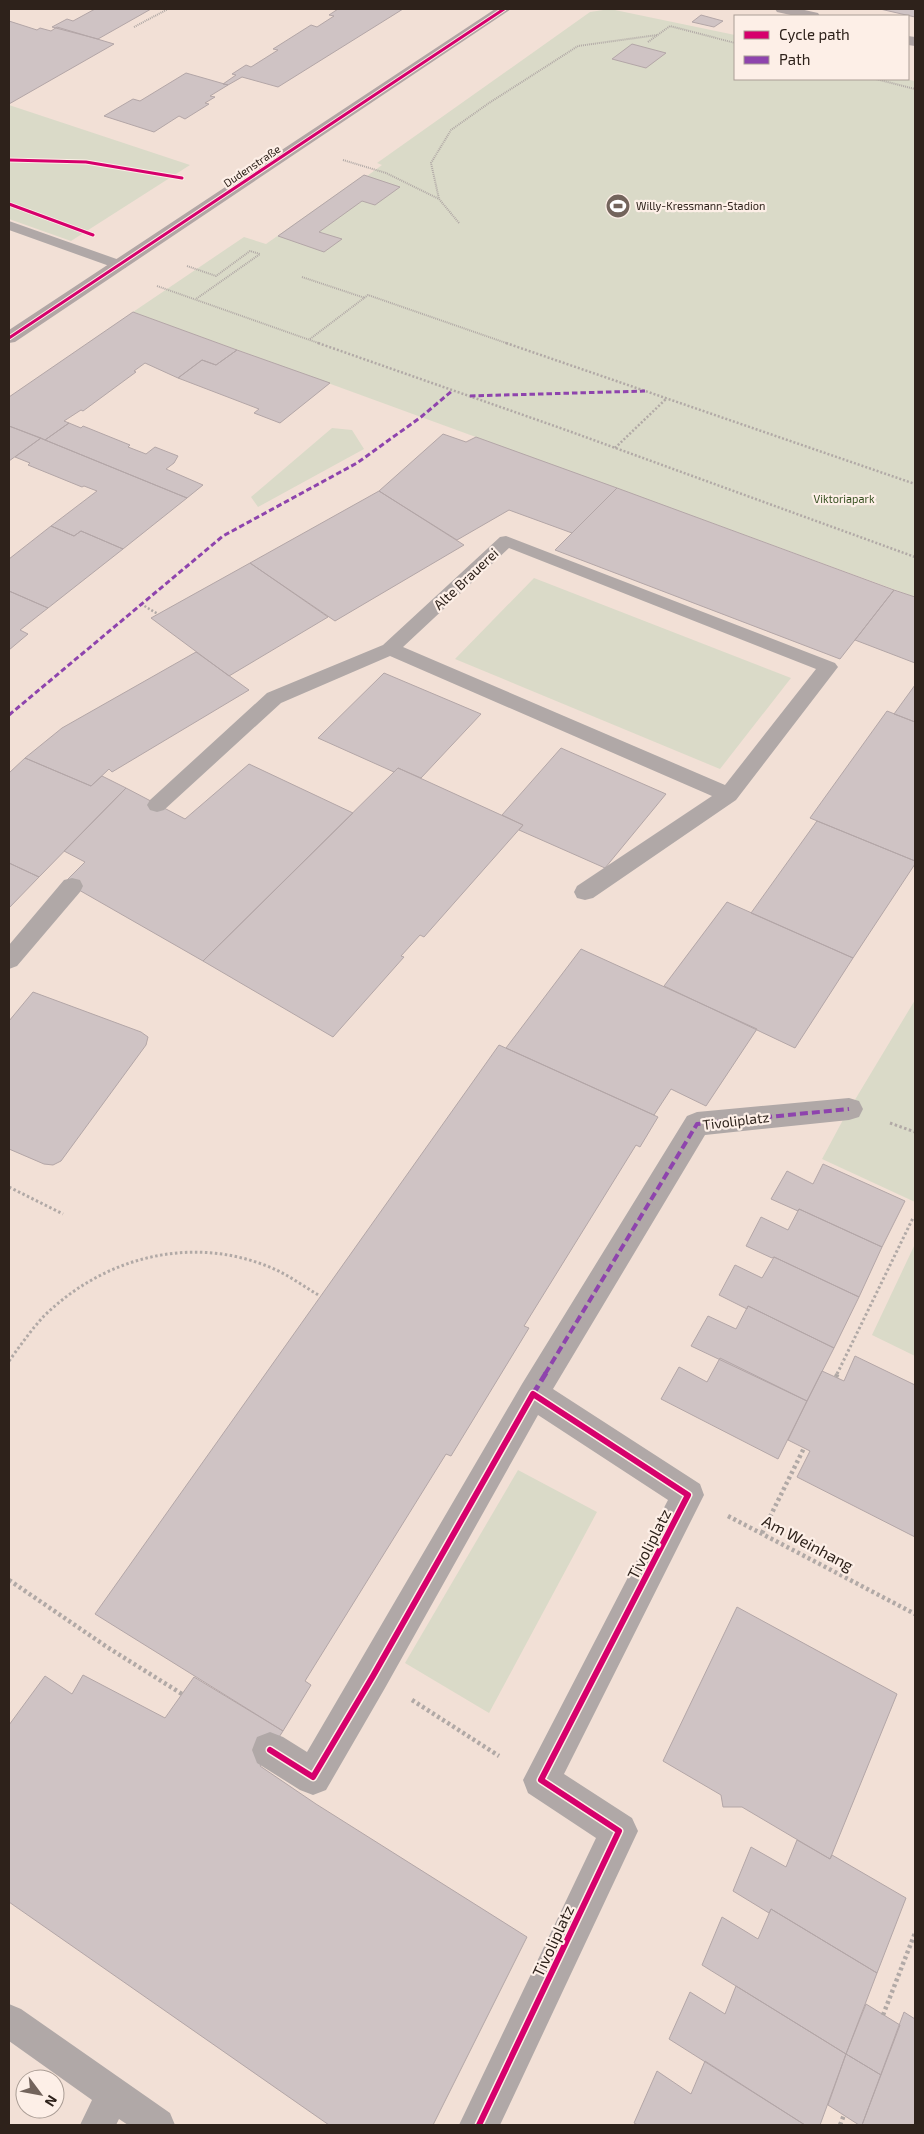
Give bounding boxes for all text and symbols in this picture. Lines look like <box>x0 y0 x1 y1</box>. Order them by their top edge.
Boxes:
legend <box>734 15 909 80</box>
text: Cycle path <box>779 25 850 43</box>
text: Path <box>779 50 810 68</box>
street label: Dudenstraße <box>221 142 283 189</box>
sports icon: Willy-Kressmann-Stadion <box>605 193 631 219</box>
place label: Willy-Kressmann-Stadion <box>636 199 765 212</box>
park label: Viktoriapark <box>813 492 875 505</box>
street label: Alte Brauerei <box>430 544 502 613</box>
street label: Tivoliplatz <box>702 1108 770 1133</box>
street label: Tivoliplatz <box>623 1505 674 1582</box>
street label: Am Weinhang <box>759 1511 857 1575</box>
street label: Tivoliplatz <box>528 1902 577 1979</box>
north arrow <box>15 2069 65 2119</box>
text: N <box>42 2092 61 2110</box>

